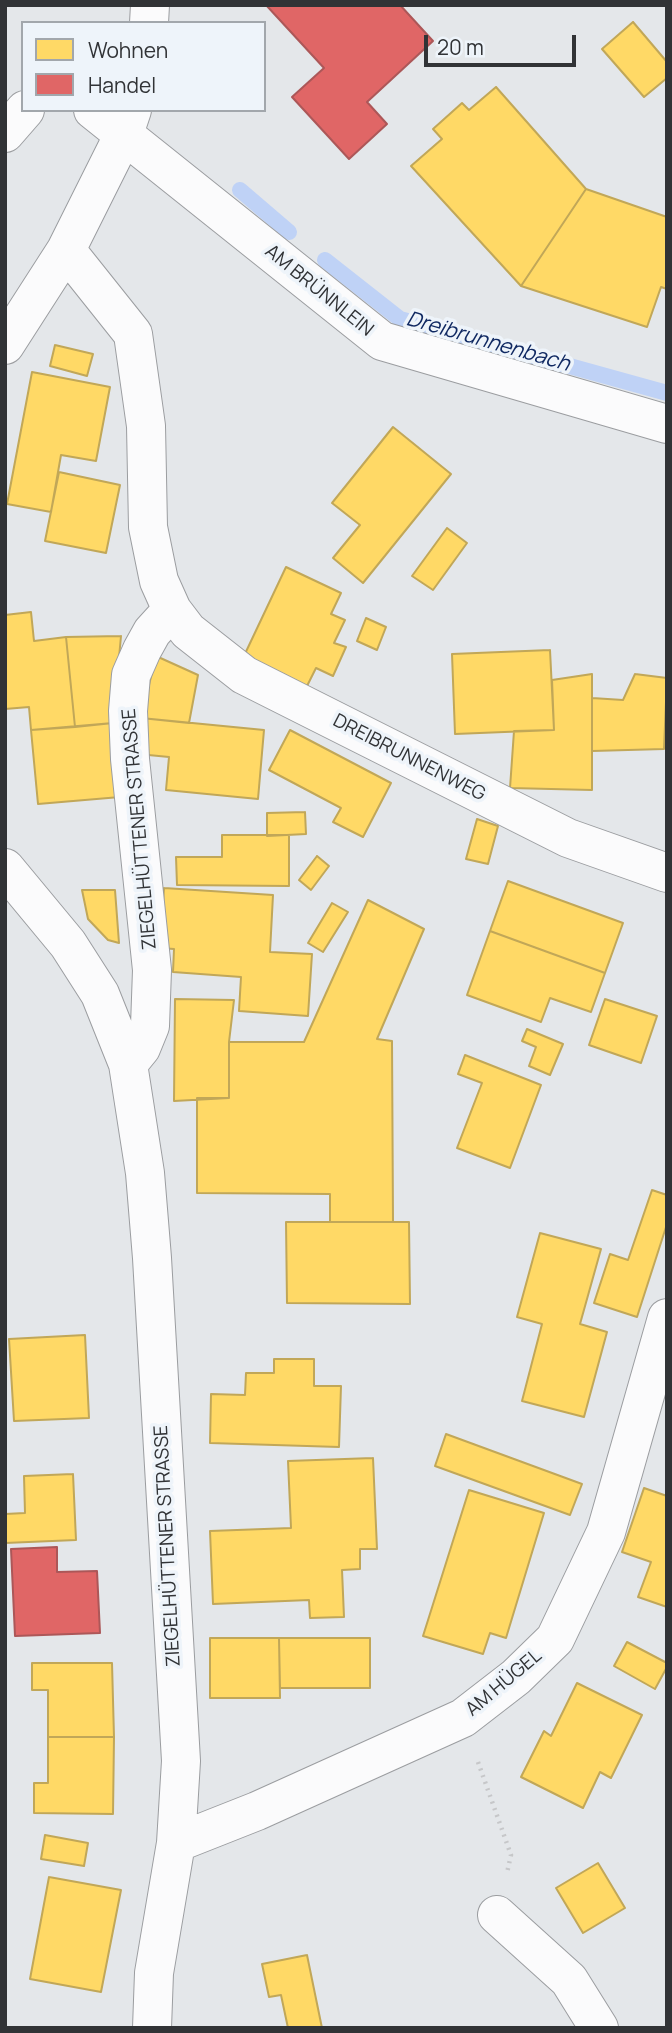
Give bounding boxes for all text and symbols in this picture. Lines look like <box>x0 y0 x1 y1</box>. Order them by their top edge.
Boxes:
legend <box>21 21 266 112</box>
scale bar <box>427 21 579 65</box>
text: 20 m <box>437 33 484 61</box>
text: Wohnen <box>88 36 168 64</box>
text: Handel <box>88 71 156 99</box>
street label: AM BRÜNNLEIN <box>260 240 378 342</box>
water label: Dreibrunnenbach <box>403 307 573 377</box>
street label: ZIEGELHÜTTENER STRASSE <box>118 707 162 951</box>
street label: DREIBRUNNENWEG <box>329 710 489 806</box>
street label: ZIEGELHÜTTENER STRASSE <box>150 1425 186 1667</box>
street label: AM HÜGEL <box>461 1645 547 1721</box>

